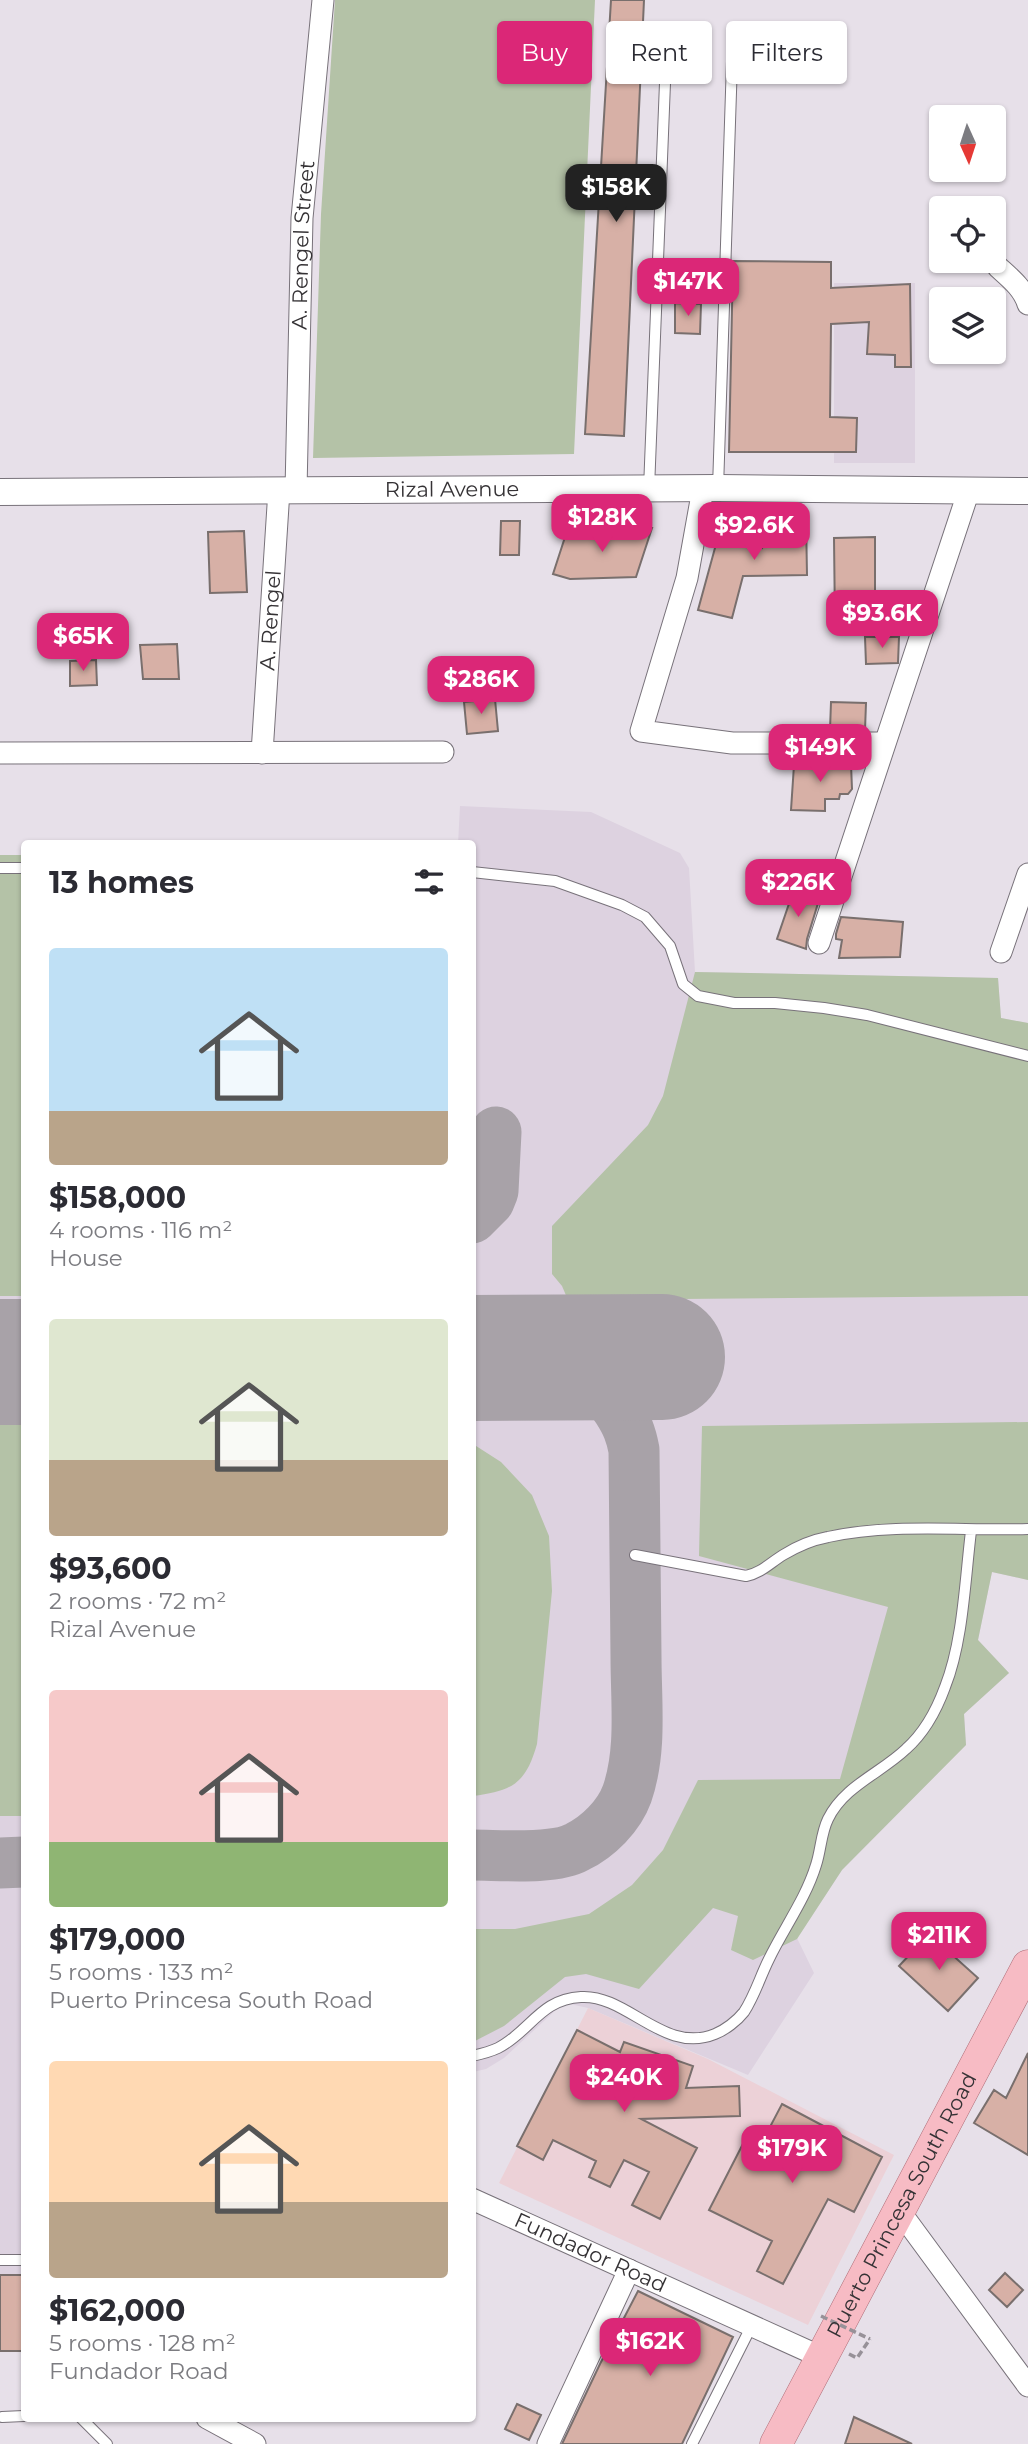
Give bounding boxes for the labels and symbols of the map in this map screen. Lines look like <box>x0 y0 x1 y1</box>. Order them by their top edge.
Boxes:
north arrow <box>929 105 1006 182</box>
street label: A. Rengel Street <box>287 159 319 330</box>
pin: $158K <box>567 164 665 224</box>
pin: $147K <box>639 258 737 318</box>
street label: Rizal Avenue <box>385 476 519 502</box>
pin: $128K <box>553 494 651 554</box>
pin: $92.6K <box>697 503 811 562</box>
street label: A. Rengel <box>254 569 286 671</box>
pin: $93.6K <box>825 590 939 650</box>
pin: $65K <box>42 614 124 673</box>
pin: $286K <box>432 656 530 716</box>
pin: $149K <box>771 724 869 784</box>
pin: $226K <box>749 860 847 919</box>
pin: $211K <box>890 1912 988 1972</box>
pin: $240K <box>575 2054 673 2114</box>
street label: Puerto Princesa South Road <box>821 2068 982 2342</box>
pin: $179K <box>743 2126 841 2185</box>
street label: Fundador Road <box>511 2207 671 2297</box>
pin: $162K <box>601 2318 699 2378</box>

